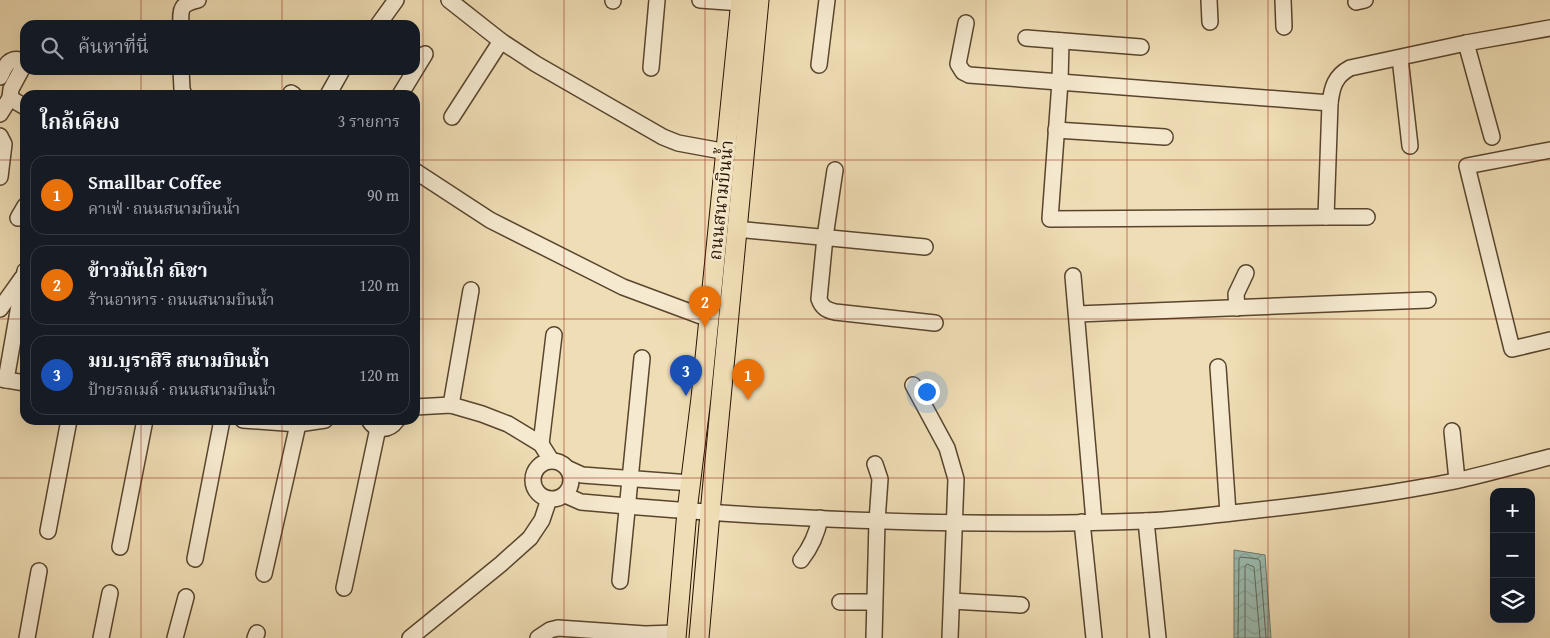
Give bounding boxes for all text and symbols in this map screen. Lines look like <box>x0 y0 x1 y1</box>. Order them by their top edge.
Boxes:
search box <box>20 20 420 75</box>
text: ค้นหาที่นี่ <box>78 32 149 60</box>
icon: search <box>38 34 66 62</box>
text: ใกล้เคียง <box>40 106 120 137</box>
text: 3 รายการ <box>338 109 400 133</box>
street label: ถนนสนามบินน้ำ <box>701 139 740 261</box>
text: Smallbar Coffee <box>88 168 222 196</box>
text: 1 <box>53 183 61 207</box>
text: 90 m <box>367 183 399 207</box>
text: คาเฟ่ · ถนนสนามบินน้ำ <box>88 196 240 220</box>
text: ข้าวมันไก่ ณิชา <box>88 256 208 284</box>
text: 2 <box>53 273 61 297</box>
text: 120 m <box>359 273 399 297</box>
pin: 2 <box>689 286 721 327</box>
text: ร้านอาหาร · ถนนสนามบินน้ำ <box>88 287 274 311</box>
text: มบ.บุราสิริ สนามบินน้ำ <box>88 346 270 374</box>
pin: 3 <box>670 355 702 396</box>
pin: 1 <box>732 359 764 400</box>
text: 3 <box>53 363 61 387</box>
text: 120 m <box>359 363 399 387</box>
text: ป้ายรถเมล์ · ถนนสนามบินน้ำ <box>88 377 276 401</box>
your location <box>914 379 940 405</box>
map controls <box>1490 488 1535 623</box>
button: + <box>1490 488 1535 533</box>
button: − <box>1490 533 1535 578</box>
button: layers <box>1490 578 1535 623</box>

